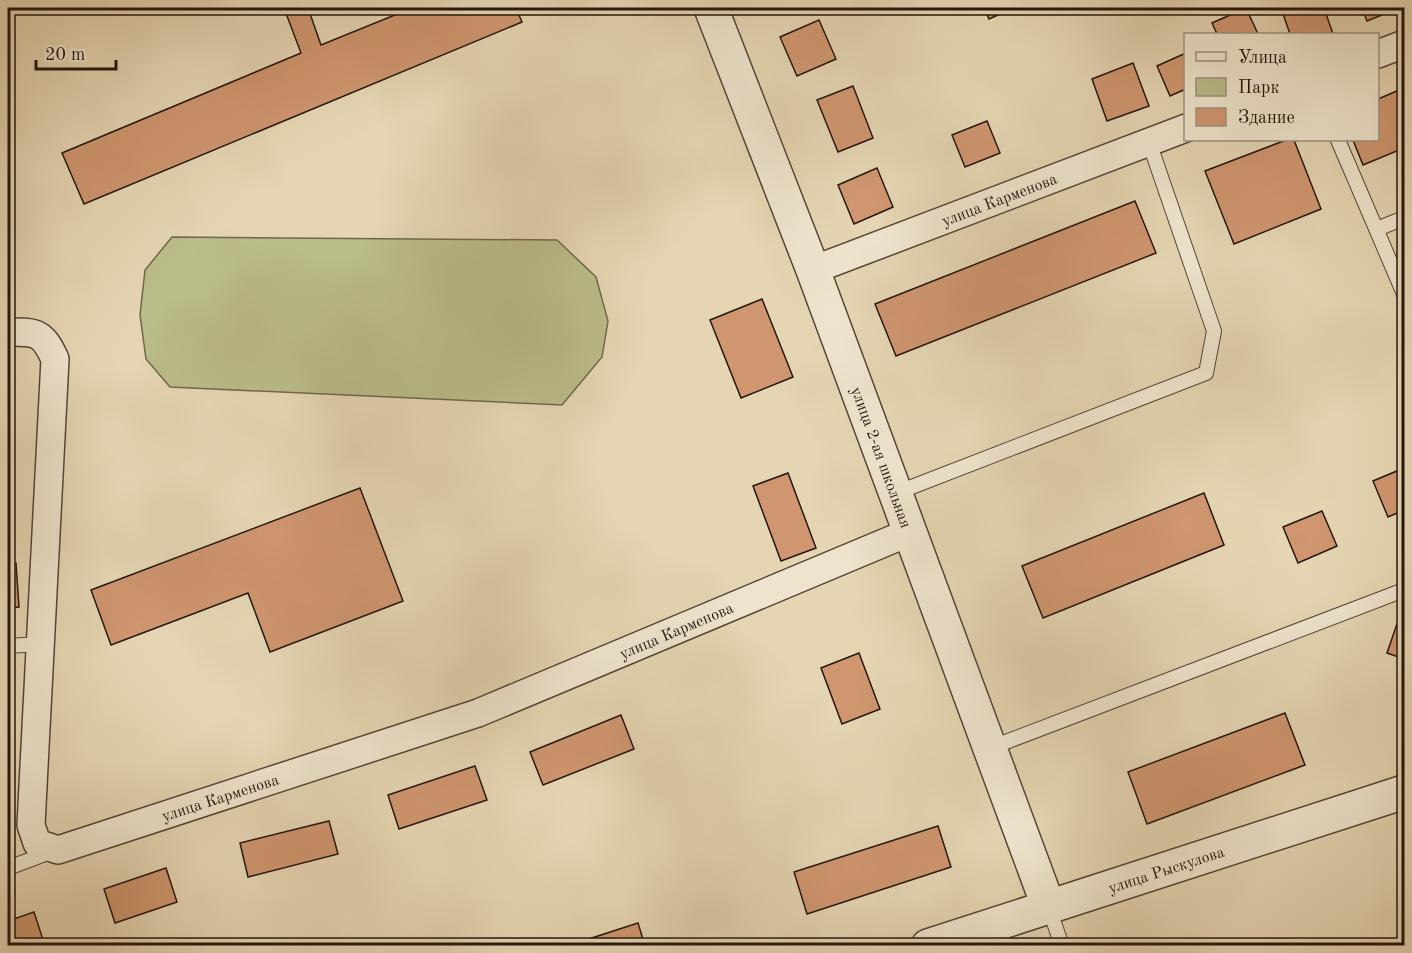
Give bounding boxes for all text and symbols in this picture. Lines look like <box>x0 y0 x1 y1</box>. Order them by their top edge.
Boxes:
scale bar <box>36 33 116 71</box>
legend <box>1184 33 1379 141</box>
text: 20 m <box>45 46 85 64</box>
text: Улица <box>1238 49 1287 67</box>
text: Парк <box>1238 79 1279 97</box>
text: Здание <box>1238 109 1295 127</box>
street label: улица Карменова <box>940 171 1060 230</box>
street label: улица 2-ая школьная <box>847 385 913 531</box>
street label: улица Карменова <box>617 601 736 663</box>
street label: улица Карменова <box>160 772 281 825</box>
street label: улица Рыскулова <box>1107 845 1227 897</box>

